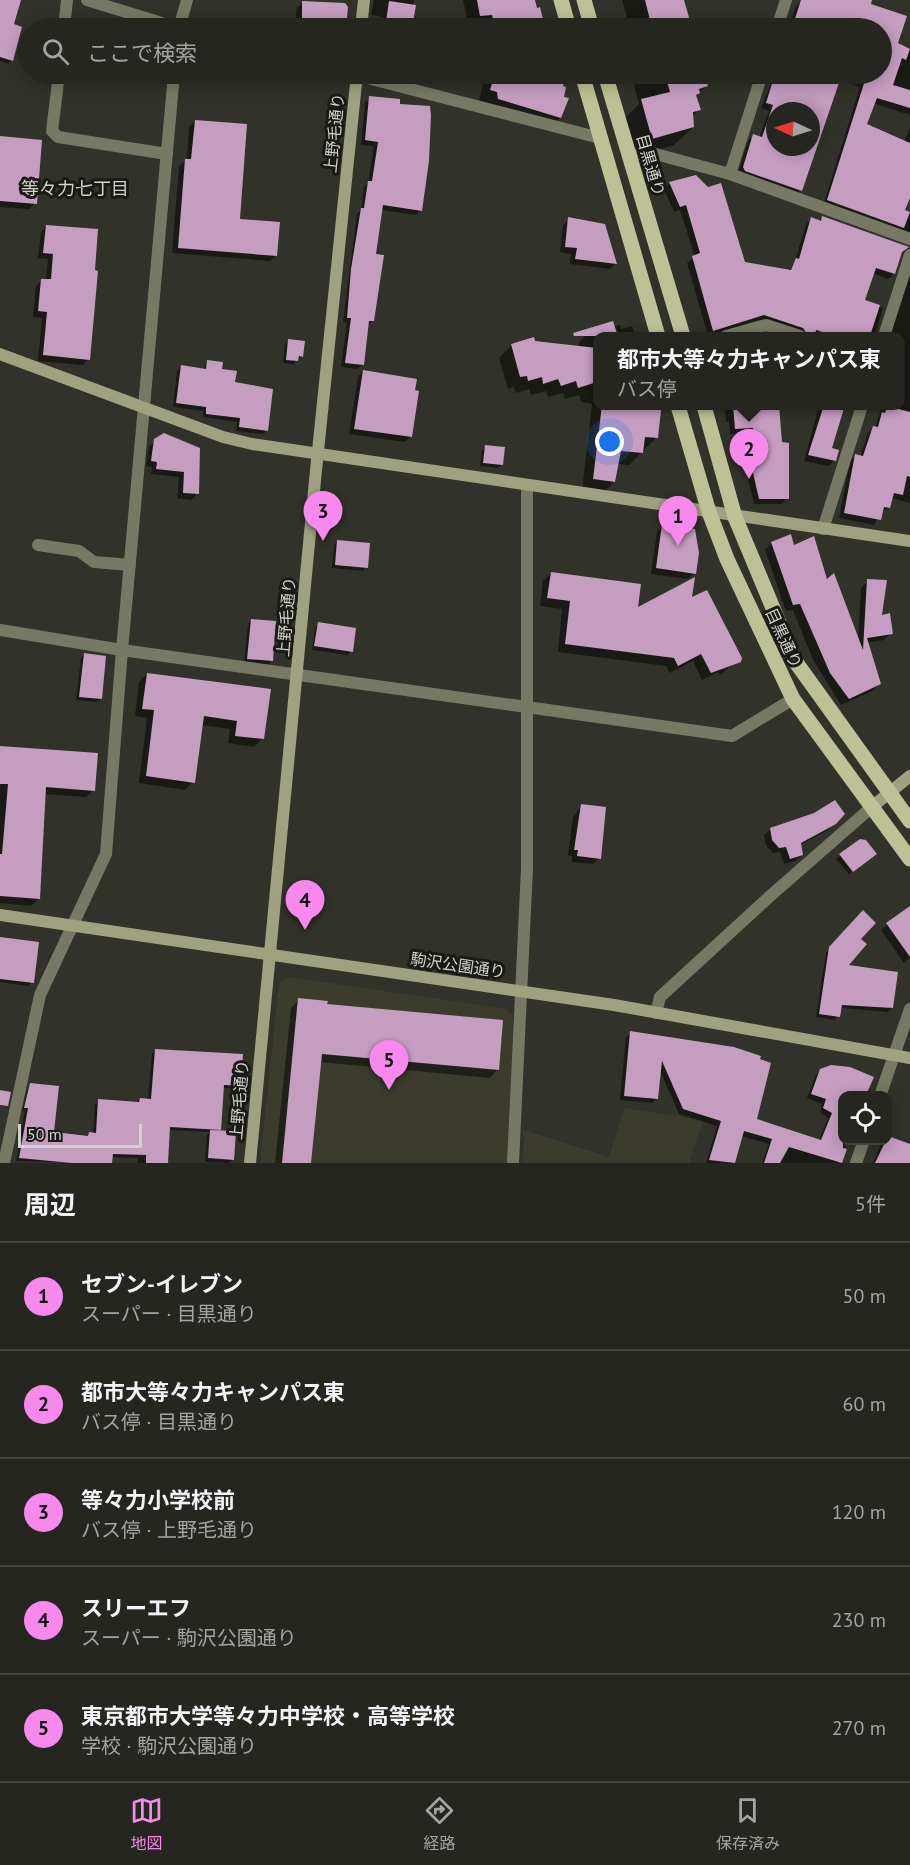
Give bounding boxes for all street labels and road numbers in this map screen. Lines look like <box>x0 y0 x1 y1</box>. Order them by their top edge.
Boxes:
street label: 上野毛通り <box>320 92 348 174</box>
street label: 目黒通り <box>633 131 669 199</box>
street label: 上野毛通り <box>273 576 299 658</box>
street label: 目黒通り <box>761 605 807 671</box>
street label: 駒沢公園通り <box>409 948 507 982</box>
street label: 上野毛通り <box>226 1059 252 1141</box>

